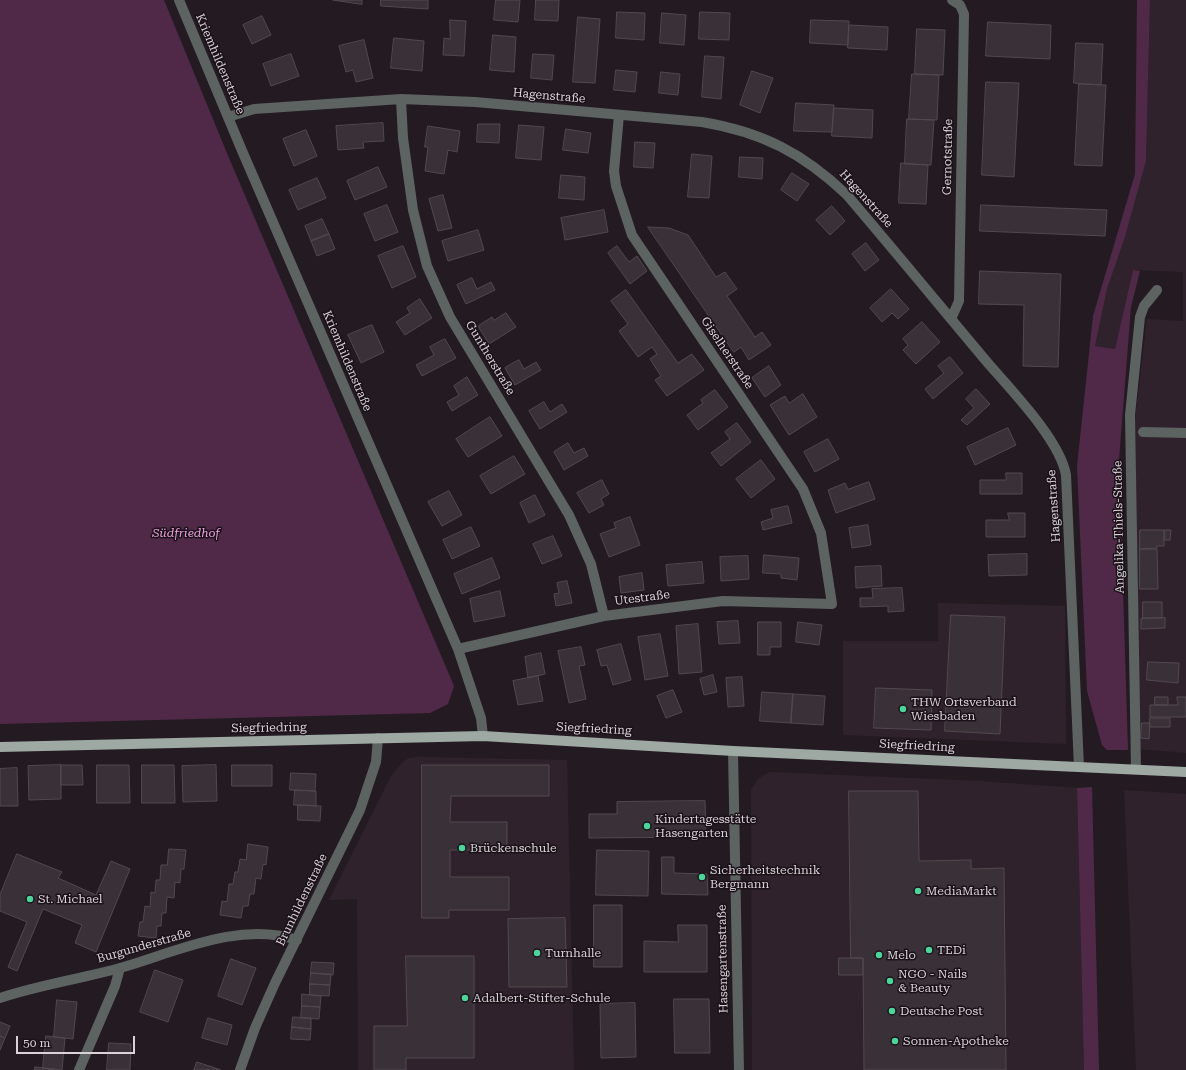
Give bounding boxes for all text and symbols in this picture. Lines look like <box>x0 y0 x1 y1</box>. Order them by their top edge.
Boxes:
street label: Kriemhildenstraße <box>192 12 248 116</box>
street label: Hagenstraße <box>512 86 586 106</box>
street label: Gernotstraße <box>940 119 956 195</box>
street label: Hagenstraße <box>836 167 896 231</box>
street label: Kriemhildenstraße <box>319 309 375 413</box>
street label: Giselherstraße <box>698 314 756 392</box>
street label: Guntherstraße <box>462 318 518 398</box>
street label: Angelika-Thiels-Straße <box>1111 460 1127 594</box>
street label: Hagenstraße <box>1044 469 1064 543</box>
park label: Südfriedhof <box>152 526 220 540</box>
street label: Utestraße <box>613 587 671 609</box>
place label: THW Ortsverband Wiesbaden <box>911 695 1017 723</box>
marker: THW Ortsverband Wiesbaden <box>898 704 908 714</box>
street label: Siegfriedring <box>231 720 307 736</box>
street label: Siegfriedring <box>556 720 632 738</box>
street label: Siegfriedring <box>879 737 955 755</box>
place label: Kindertagesstätte Hasengarten <box>655 812 756 840</box>
marker: Kindertagesstätte Hasengarten <box>642 821 652 831</box>
place label: Brückenschule <box>470 841 556 855</box>
marker: Brückenschule <box>457 843 467 853</box>
street label: Brunhildenstraße <box>273 852 331 948</box>
place label: Sicherheitstechnik Bergmann <box>710 863 820 891</box>
marker: Sicherheitstechnik Bergmann <box>697 872 707 882</box>
place label: MediaMarkt <box>926 884 997 898</box>
marker: MediaMarkt <box>913 886 923 896</box>
place label: St. Michael <box>38 892 103 906</box>
marker: St. Michael <box>25 894 35 904</box>
street label: Hasengartenstraße <box>715 904 731 1014</box>
street label: Burgunderstraße <box>95 926 193 966</box>
place label: TEDi <box>937 943 966 957</box>
marker: TEDi <box>924 945 934 955</box>
place label: Turnhalle <box>545 946 601 960</box>
marker: Turnhalle <box>532 948 542 958</box>
place label: Melo <box>887 948 916 962</box>
marker: Melo <box>874 950 884 960</box>
place label: NGO - Nails & Beauty <box>898 967 967 995</box>
marker: NGO - Nails & Beauty <box>885 976 895 986</box>
place label: Adalbert-Stifter-Schule <box>473 991 610 1005</box>
marker: Adalbert-Stifter-Schule <box>460 993 470 1003</box>
place label: Deutsche Post <box>900 1004 983 1018</box>
marker: Deutsche Post <box>887 1006 897 1016</box>
scale bar <box>18 1028 137 1054</box>
place label: Sonnen-Apotheke <box>903 1034 1009 1048</box>
text: 50 m <box>23 1036 50 1050</box>
marker: Sonnen-Apotheke <box>890 1036 900 1046</box>

